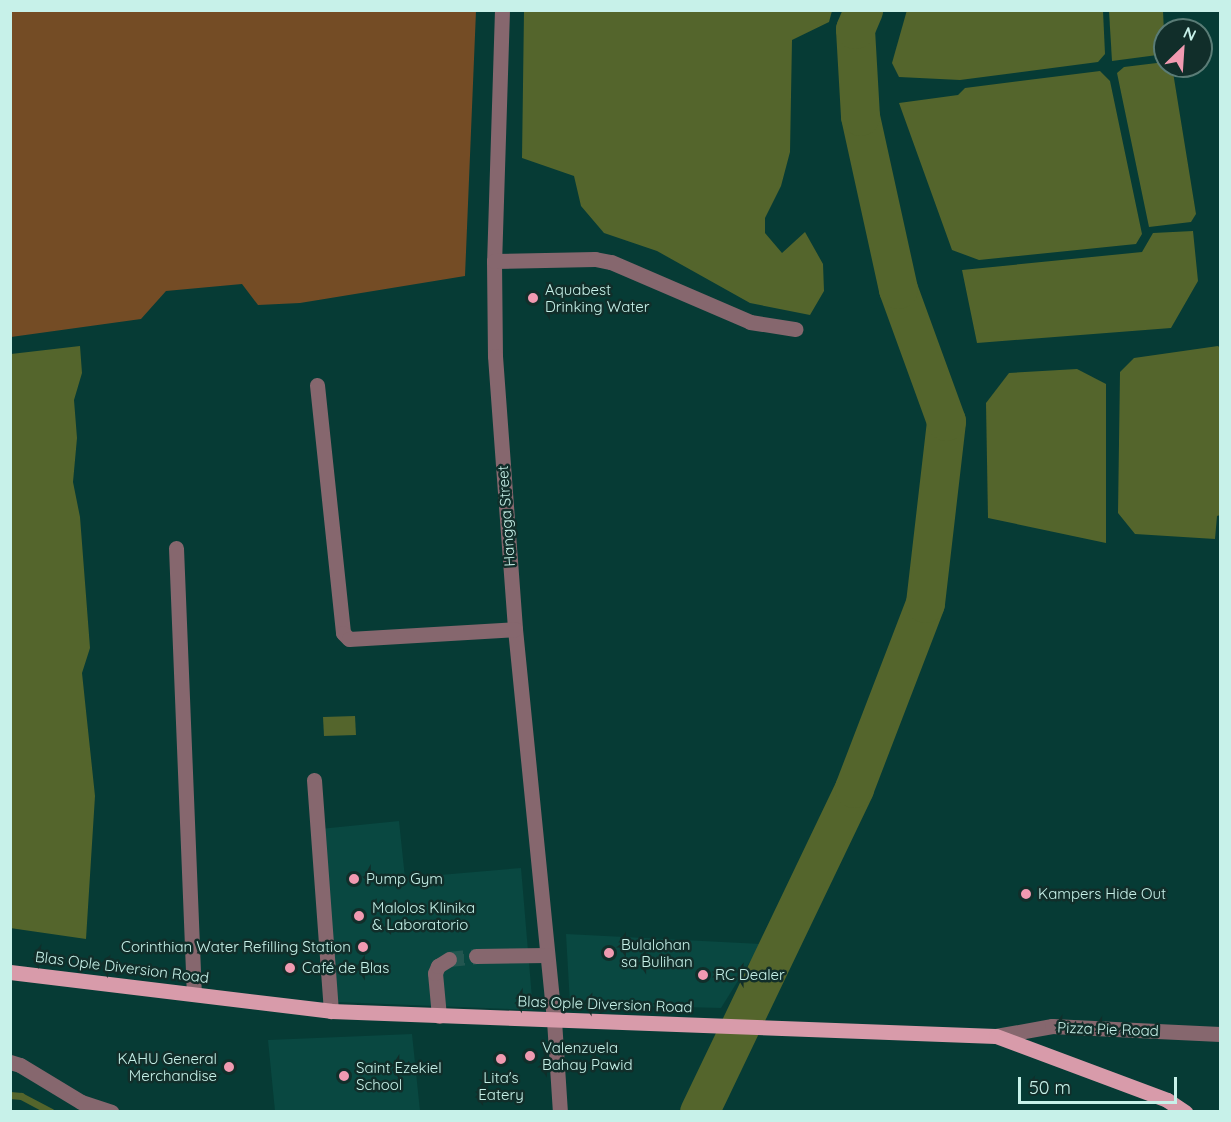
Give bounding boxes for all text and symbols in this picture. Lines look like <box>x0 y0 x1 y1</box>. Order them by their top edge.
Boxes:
north arrow <box>1153 18 1213 78</box>
text: N <box>1180 22 1199 45</box>
place label: Aquabest Drinking Water <box>545 280 650 315</box>
marker: Aquabest Drinking Water <box>526 291 540 305</box>
street label: Hangga Street <box>493 465 519 567</box>
place label: Pump Gym <box>366 870 443 888</box>
marker: Pump Gym <box>347 872 361 886</box>
place label: Kampers Hide Out <box>1038 885 1166 903</box>
marker: Kampers Hide Out <box>1019 887 1033 901</box>
place label: Malolos Klinika & Laboratorio <box>372 898 475 933</box>
marker: Malolos Klinika & Laboratorio <box>350 907 368 925</box>
place label: Bulalohan sa Bulihan <box>621 935 693 970</box>
place label: Corinthian Water Refilling Station <box>121 938 351 956</box>
marker: Corinthian Water Refilling Station <box>356 940 370 954</box>
marker: Bulalohan sa Bulihan <box>602 946 616 960</box>
street label: Blas Ople Diversion Road <box>34 947 210 987</box>
place label: Café de Blas <box>302 959 389 977</box>
marker: Café de Blas <box>283 961 297 975</box>
place label: RC Dealer <box>715 966 785 984</box>
marker: RC Dealer <box>696 968 710 982</box>
street label: Blas Ople Diversion Road <box>517 992 693 1016</box>
street label: Pizza Pie Road <box>1057 1018 1159 1040</box>
place label: Valenzuela Bahay Pawid <box>542 1038 633 1073</box>
place label: KAHU General Merchandise <box>117 1049 217 1084</box>
marker: Valenzuela Bahay Pawid <box>523 1049 537 1063</box>
marker: Lita's Eatery <box>494 1052 508 1066</box>
place label: Saint Ezekiel School <box>356 1058 442 1093</box>
marker: KAHU General Merchandise <box>222 1060 236 1074</box>
scale bar <box>1021 1065 1180 1103</box>
place label: Lita's Eatery <box>478 1068 524 1103</box>
marker: Saint Ezekiel School <box>337 1069 351 1083</box>
text: 50 m <box>1029 1076 1071 1099</box>

